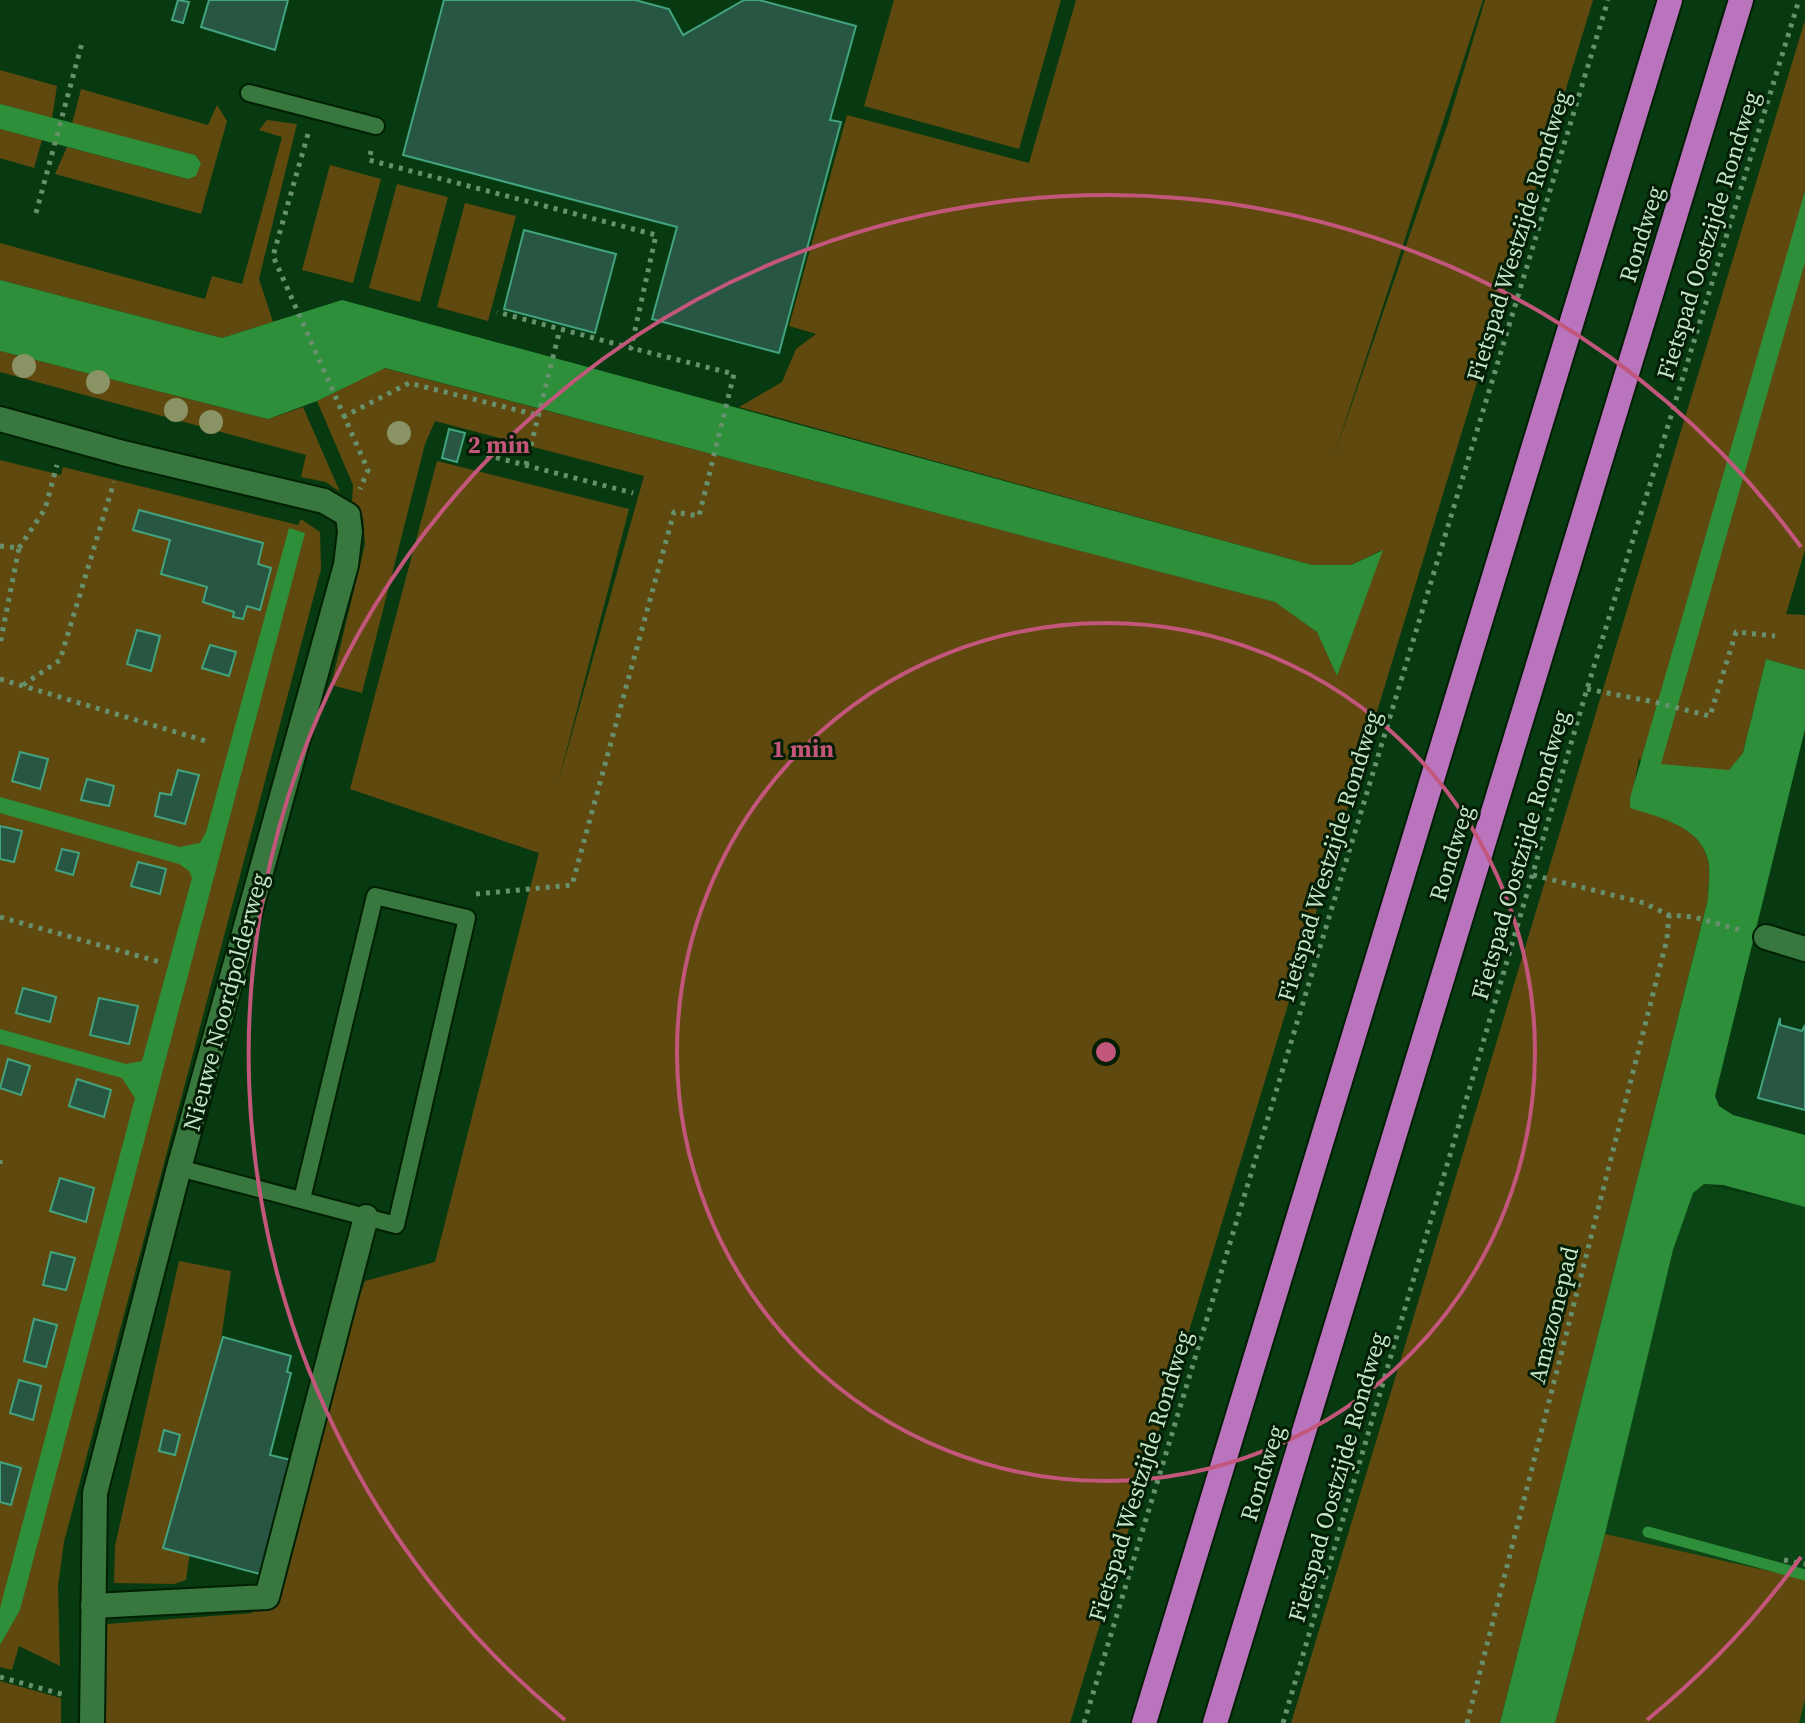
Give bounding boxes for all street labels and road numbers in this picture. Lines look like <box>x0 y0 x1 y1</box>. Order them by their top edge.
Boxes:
street label: Fietspad Westzijde Rondweg <box>1458 86 1578 386</box>
street label: Fietspad Oostzijde Rondweg <box>1648 87 1768 383</box>
street label: Rondweg <box>1611 182 1671 286</box>
street label: Fietspad Westzijde Rondweg <box>1269 706 1389 1006</box>
street label: Fietspad Oostzijde Rondweg <box>1463 706 1577 1004</box>
street label: Rondweg <box>1421 801 1481 905</box>
street label: Nieuwe Noordpolderweg <box>175 869 275 1135</box>
street label: Amazonepad <box>1520 1243 1586 1387</box>
street label: Fietspad Westzijde Rondweg <box>1080 1326 1200 1626</box>
street label: Fietspad Oostzijde Rondweg <box>1280 1328 1394 1626</box>
street label: Rondweg <box>1232 1421 1292 1525</box>

